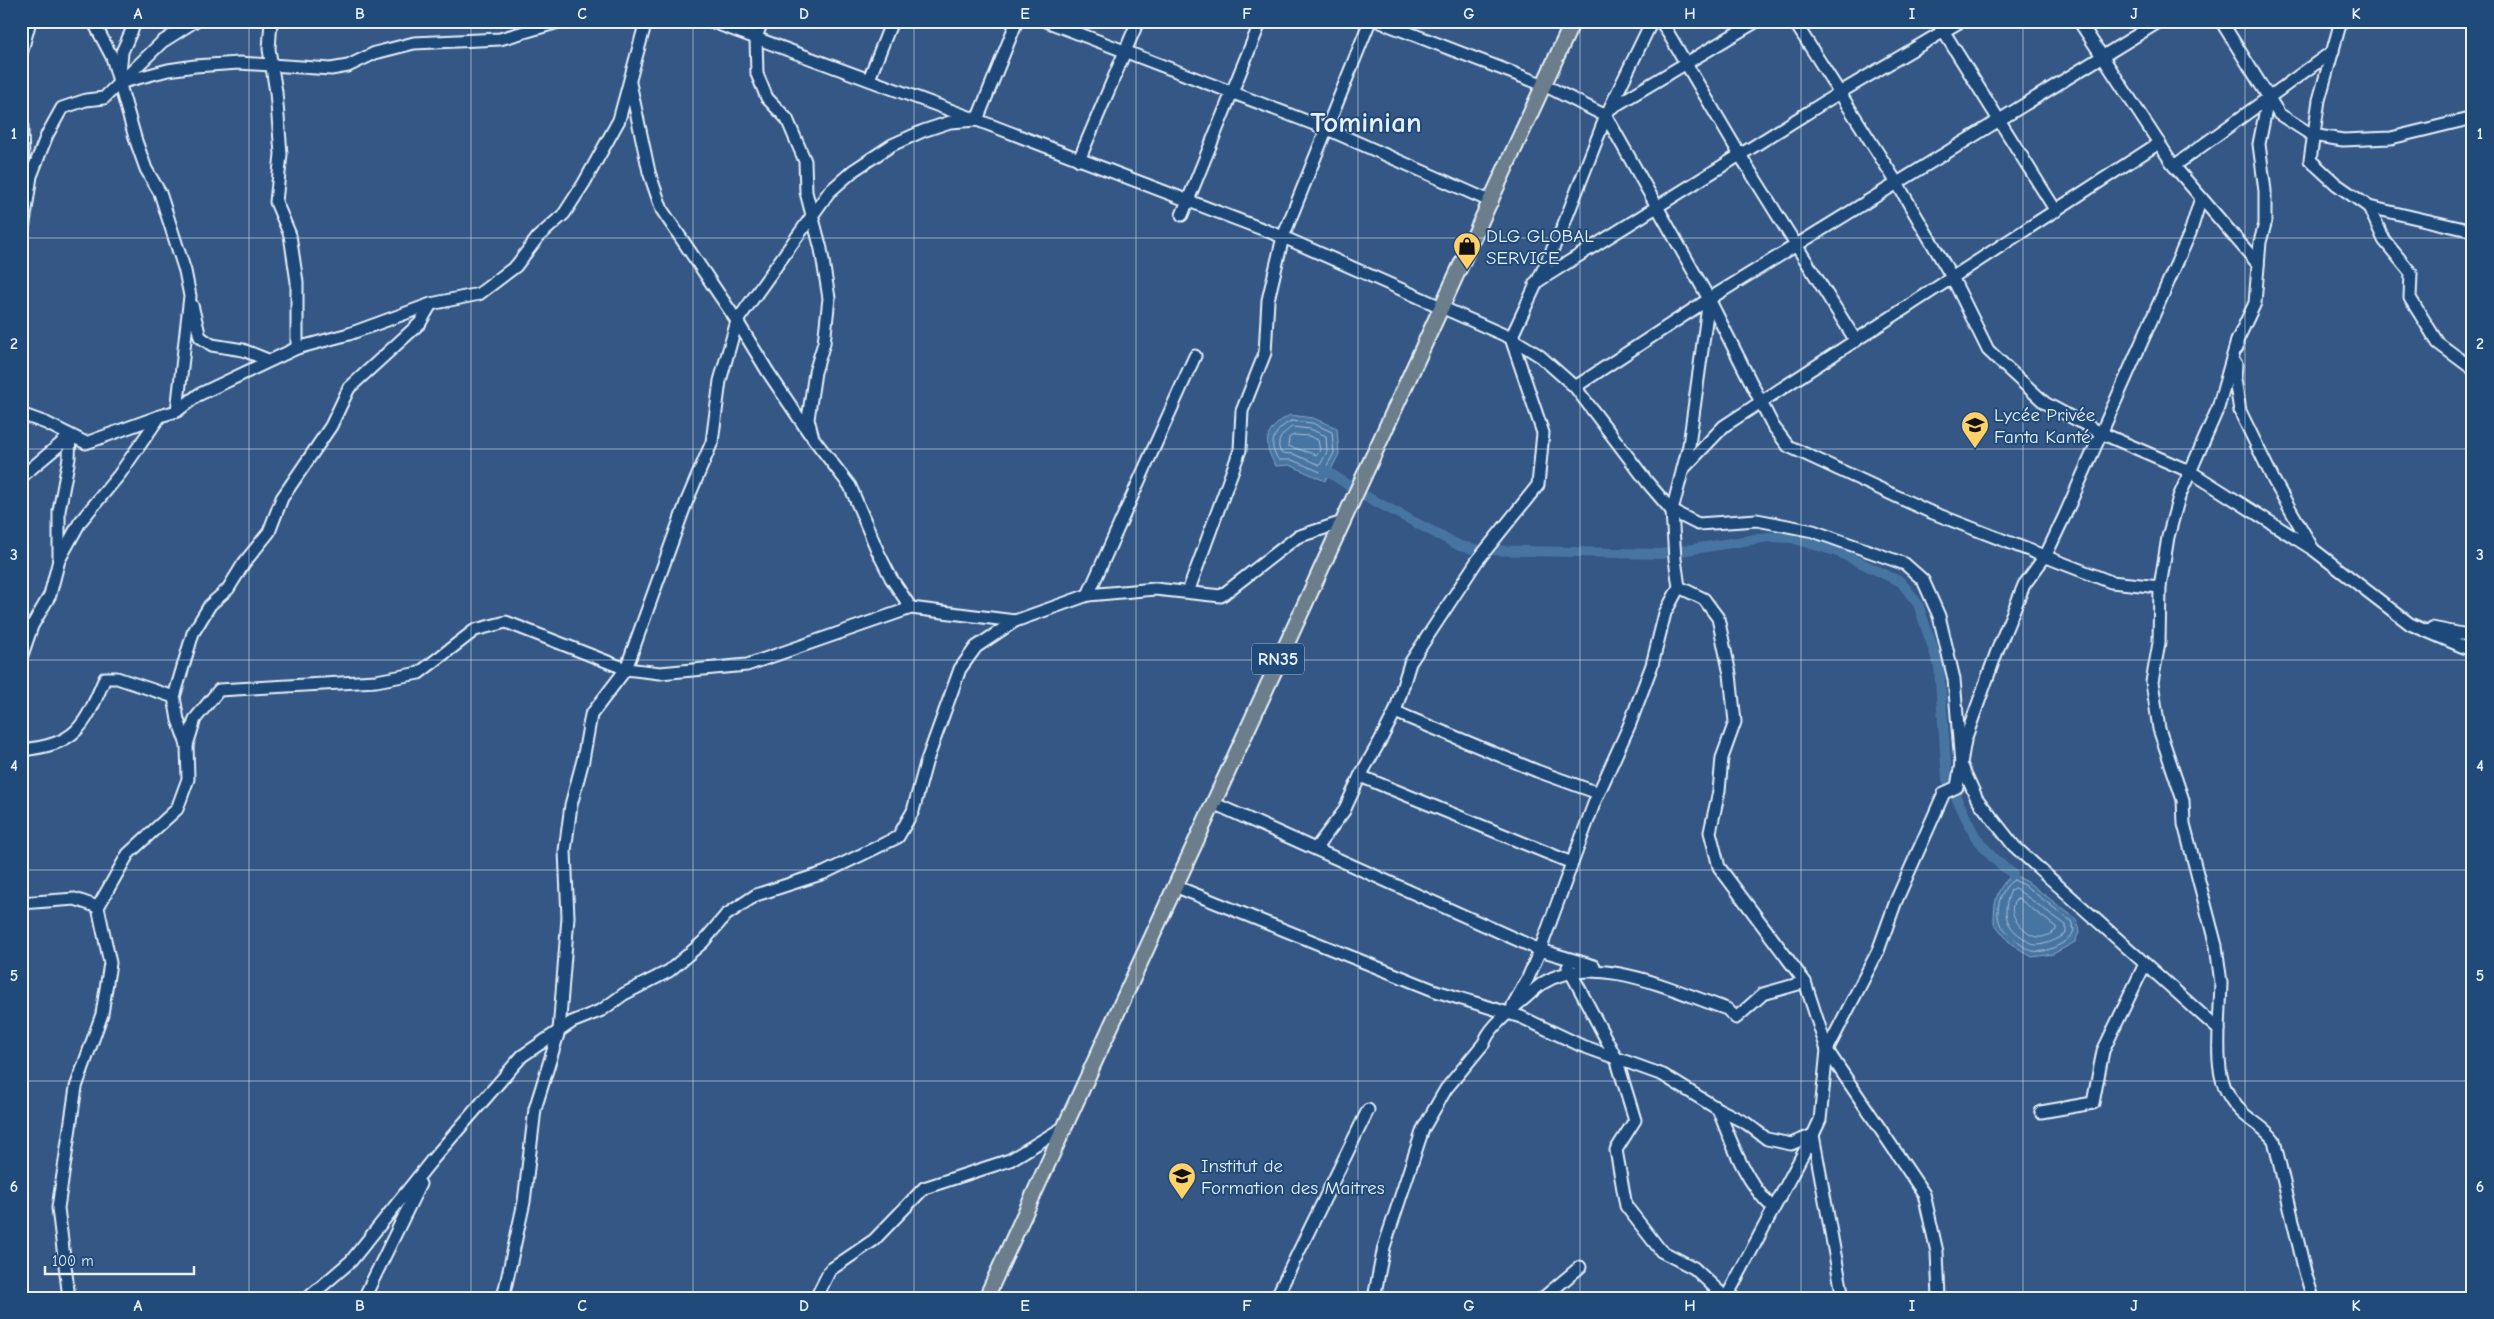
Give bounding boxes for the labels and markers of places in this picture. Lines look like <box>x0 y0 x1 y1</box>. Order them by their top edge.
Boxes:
place label: DLG GLOBAL SERVICE <box>1486 225 1594 269</box>
shop icon: DLG GLOBAL SERVICE <box>1452 231 1482 270</box>
place label: Lycée Privée Fanta Kanté <box>1994 404 2095 448</box>
school or university icon: Lycée Privée Fanta Kanté <box>1960 410 1990 449</box>
place label: Institut de Formation des Maitres <box>1201 1155 1385 1199</box>
school or university icon: Institut de Formation des Maitres <box>1167 1161 1197 1200</box>

